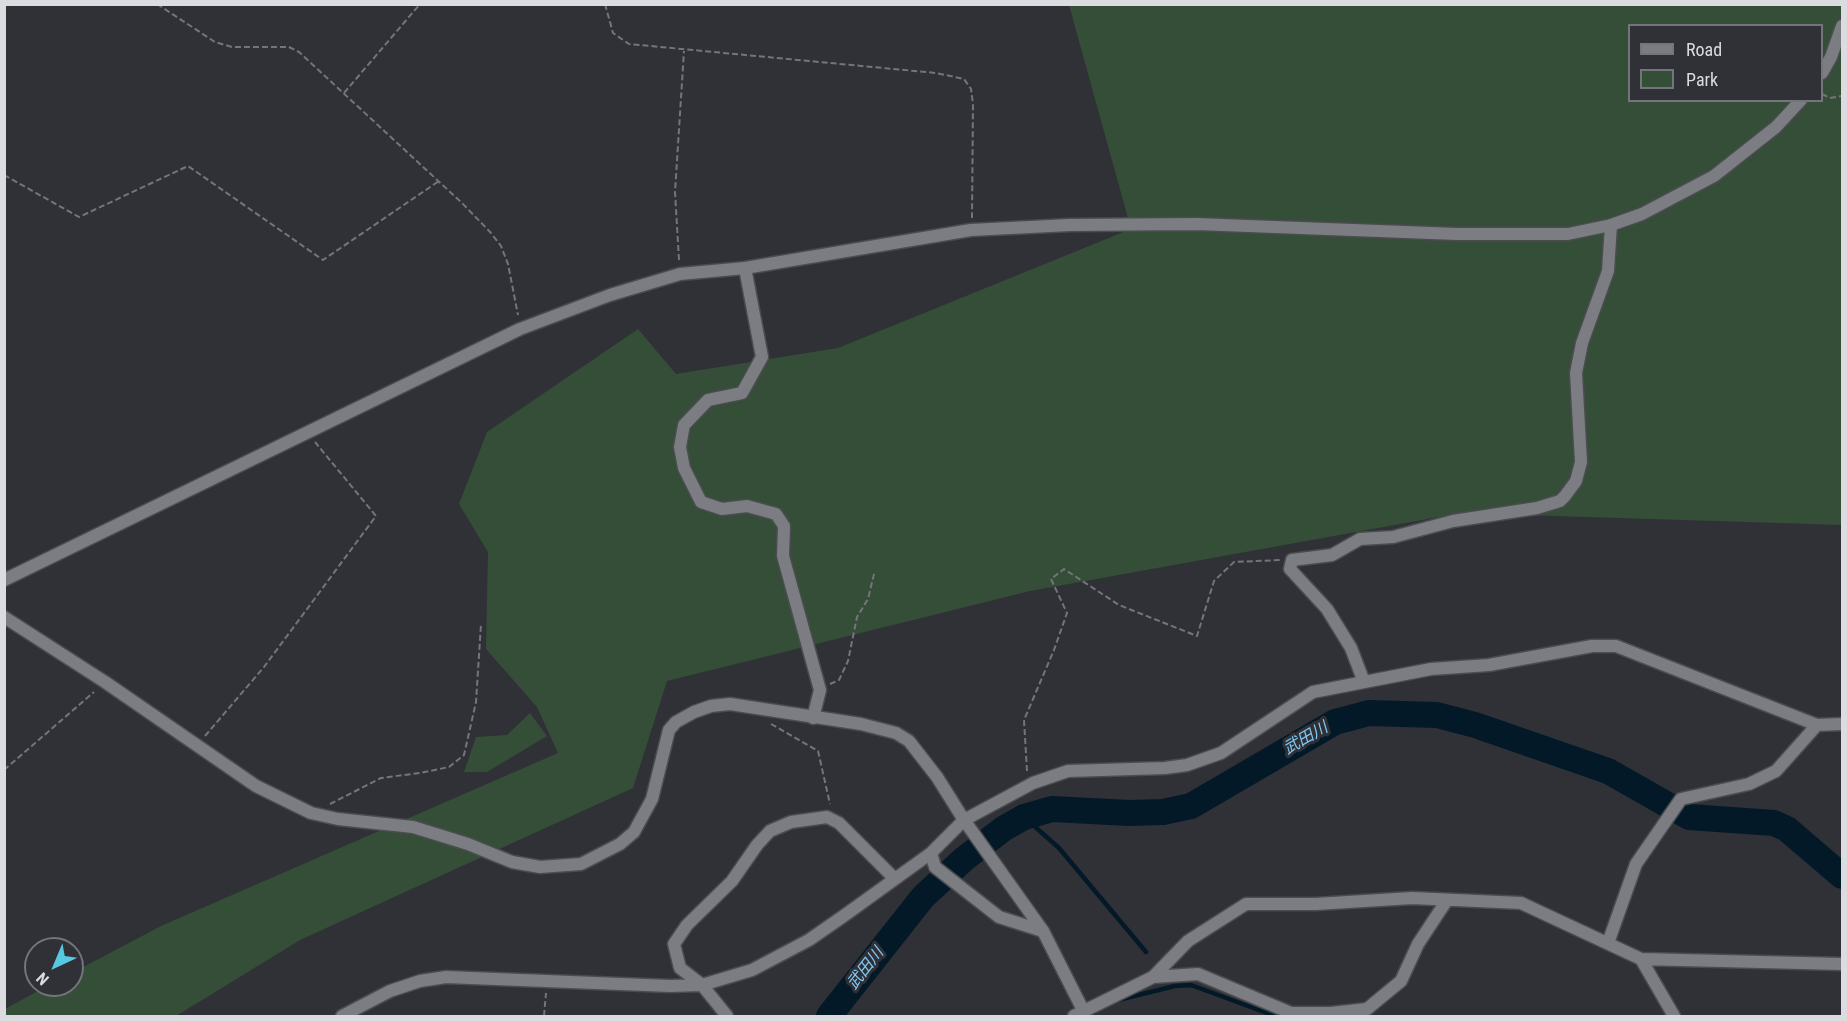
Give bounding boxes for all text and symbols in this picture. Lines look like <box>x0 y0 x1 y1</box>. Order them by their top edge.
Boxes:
legend <box>1628 24 1823 102</box>
text: Road <box>1686 39 1722 60</box>
text: Park <box>1686 69 1718 90</box>
water label: 武田川 <box>1280 719 1332 759</box>
north arrow <box>24 937 84 997</box>
water label: 武田川 <box>844 944 888 994</box>
text: N <box>32 969 53 989</box>

